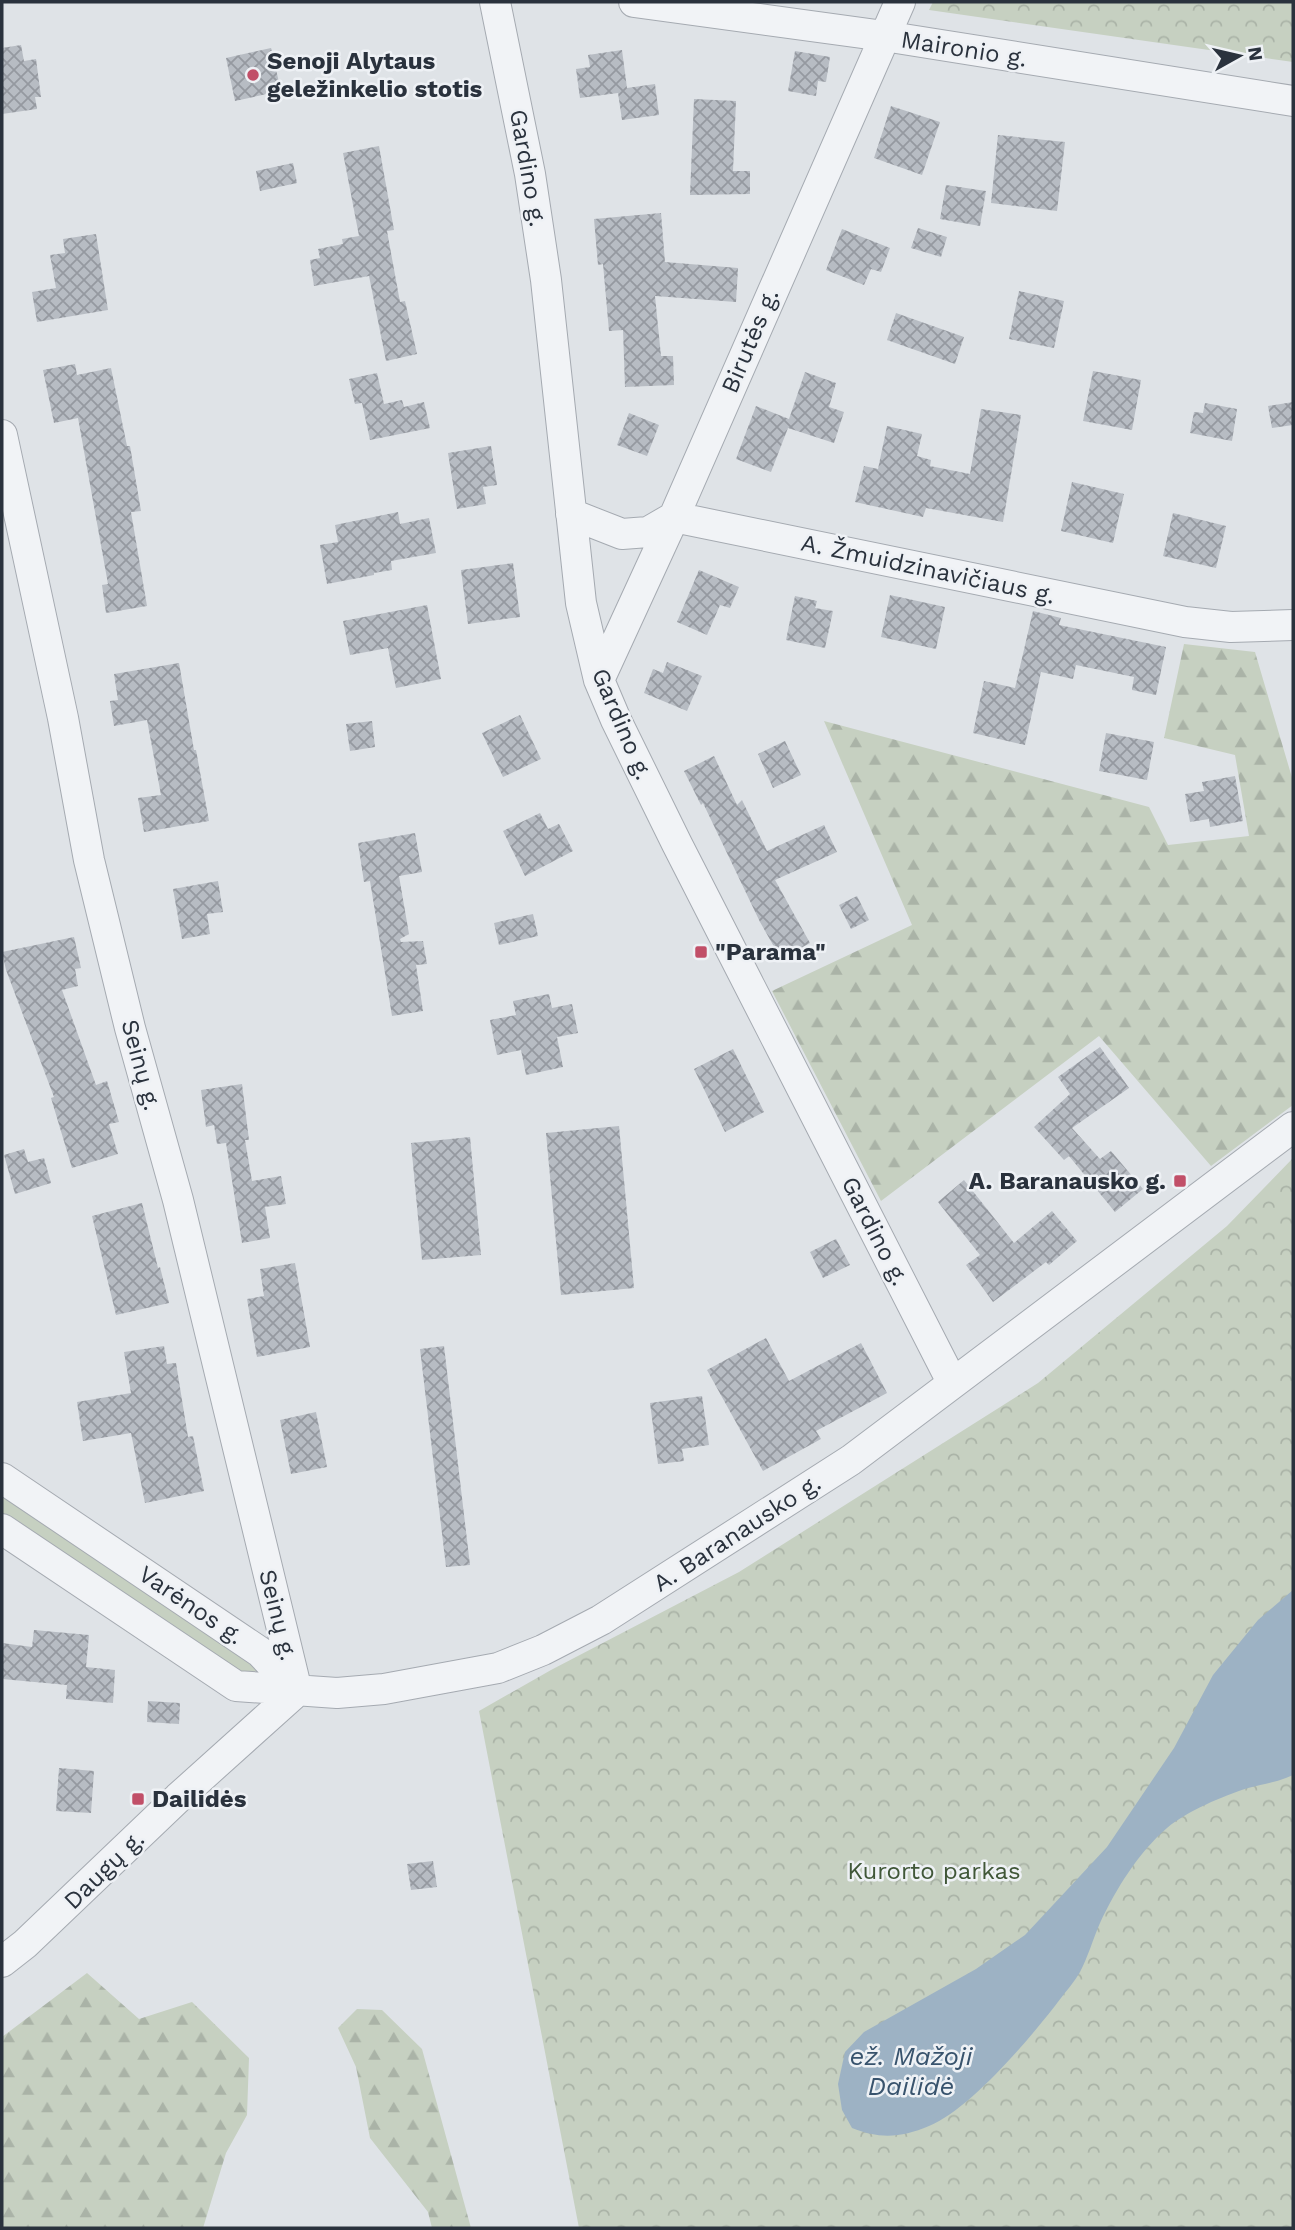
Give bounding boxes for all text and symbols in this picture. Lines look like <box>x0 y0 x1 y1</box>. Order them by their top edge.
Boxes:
north arrow <box>1204 21 1274 91</box>
street label: Maironio g. <box>899 25 1029 73</box>
text: N <box>1243 45 1268 62</box>
place label: Senoji Alytaus geležinkelio stotis <box>267 47 483 103</box>
marker: Senoji Alytaus geležinkelio stotis <box>245 67 261 83</box>
street label: Gardino g. <box>504 107 552 229</box>
street label: Birutės g. <box>716 285 784 397</box>
street label: A. Žmuidzinavičiaus g. <box>798 528 1058 610</box>
street label: Gardino g. <box>586 664 658 784</box>
place label: "Parama" <box>715 938 826 966</box>
marker: "Parama" <box>693 944 709 960</box>
street label: Seinų g. <box>115 1017 167 1113</box>
place label: A. Baranausko g. <box>969 1167 1166 1195</box>
street label: Gardino g. <box>836 1172 914 1290</box>
marker: A. Baranausko g. <box>1172 1173 1188 1189</box>
street label: A. Baranausko g. <box>648 1468 826 1598</box>
street label: Varėnos g. <box>133 1560 249 1650</box>
street label: Seinų g. <box>253 1567 303 1663</box>
place label: Dailidės <box>152 1785 247 1813</box>
marker: Dailidės <box>130 1791 146 1807</box>
street label: Daugų g. <box>58 1825 150 1915</box>
park label: Kurorto parkas <box>847 1857 1021 1885</box>
water label: ež. Mažoji Dailidė <box>850 2041 974 2101</box>

